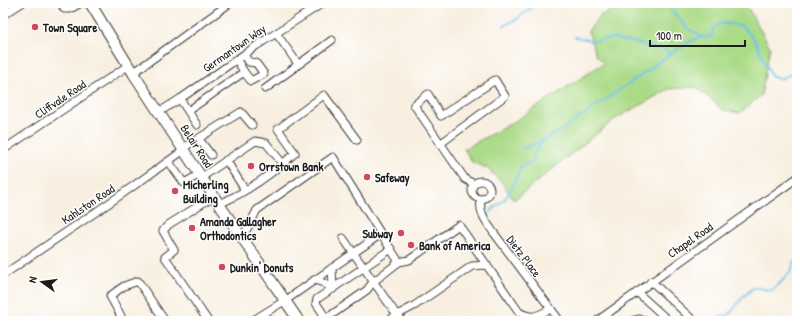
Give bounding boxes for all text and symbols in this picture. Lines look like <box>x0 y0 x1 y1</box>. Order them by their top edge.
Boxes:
place label: Town Square <box>42 19 97 37</box>
street label: Germantown Way <box>199 20 269 76</box>
marker: Town Square <box>30 22 40 32</box>
scale bar <box>650 22 745 48</box>
text: 100 m <box>656 27 682 44</box>
street label: Cliffvale Road <box>31 75 89 122</box>
street label: Belair Road <box>177 121 218 171</box>
place label: Orrstown Bank <box>259 158 323 175</box>
marker: Orrstown Bank <box>246 161 256 171</box>
place label: Safeway <box>375 169 410 187</box>
marker: Safeway <box>362 172 372 182</box>
place label: Micherling Building <box>183 176 229 208</box>
street label: Kahlston Road <box>58 180 118 228</box>
marker: Micherling Building <box>170 186 180 196</box>
place label: Amanda Gallagher Orthodontics <box>200 213 277 244</box>
street label: Chapel Road <box>664 218 716 262</box>
marker: Amanda Gallagher Orthodontics <box>187 223 197 233</box>
place label: Subway <box>362 225 393 243</box>
marker: Subway <box>396 228 406 238</box>
street label: Dietz Place <box>503 232 545 281</box>
place label: Bank of America <box>419 237 491 254</box>
marker: Bank of America <box>406 240 416 250</box>
place label: Dunkin' Donuts <box>230 259 294 276</box>
north arrow <box>22 262 62 302</box>
marker: Dunkin' Donuts <box>217 262 227 272</box>
text: N <box>25 275 40 284</box>

